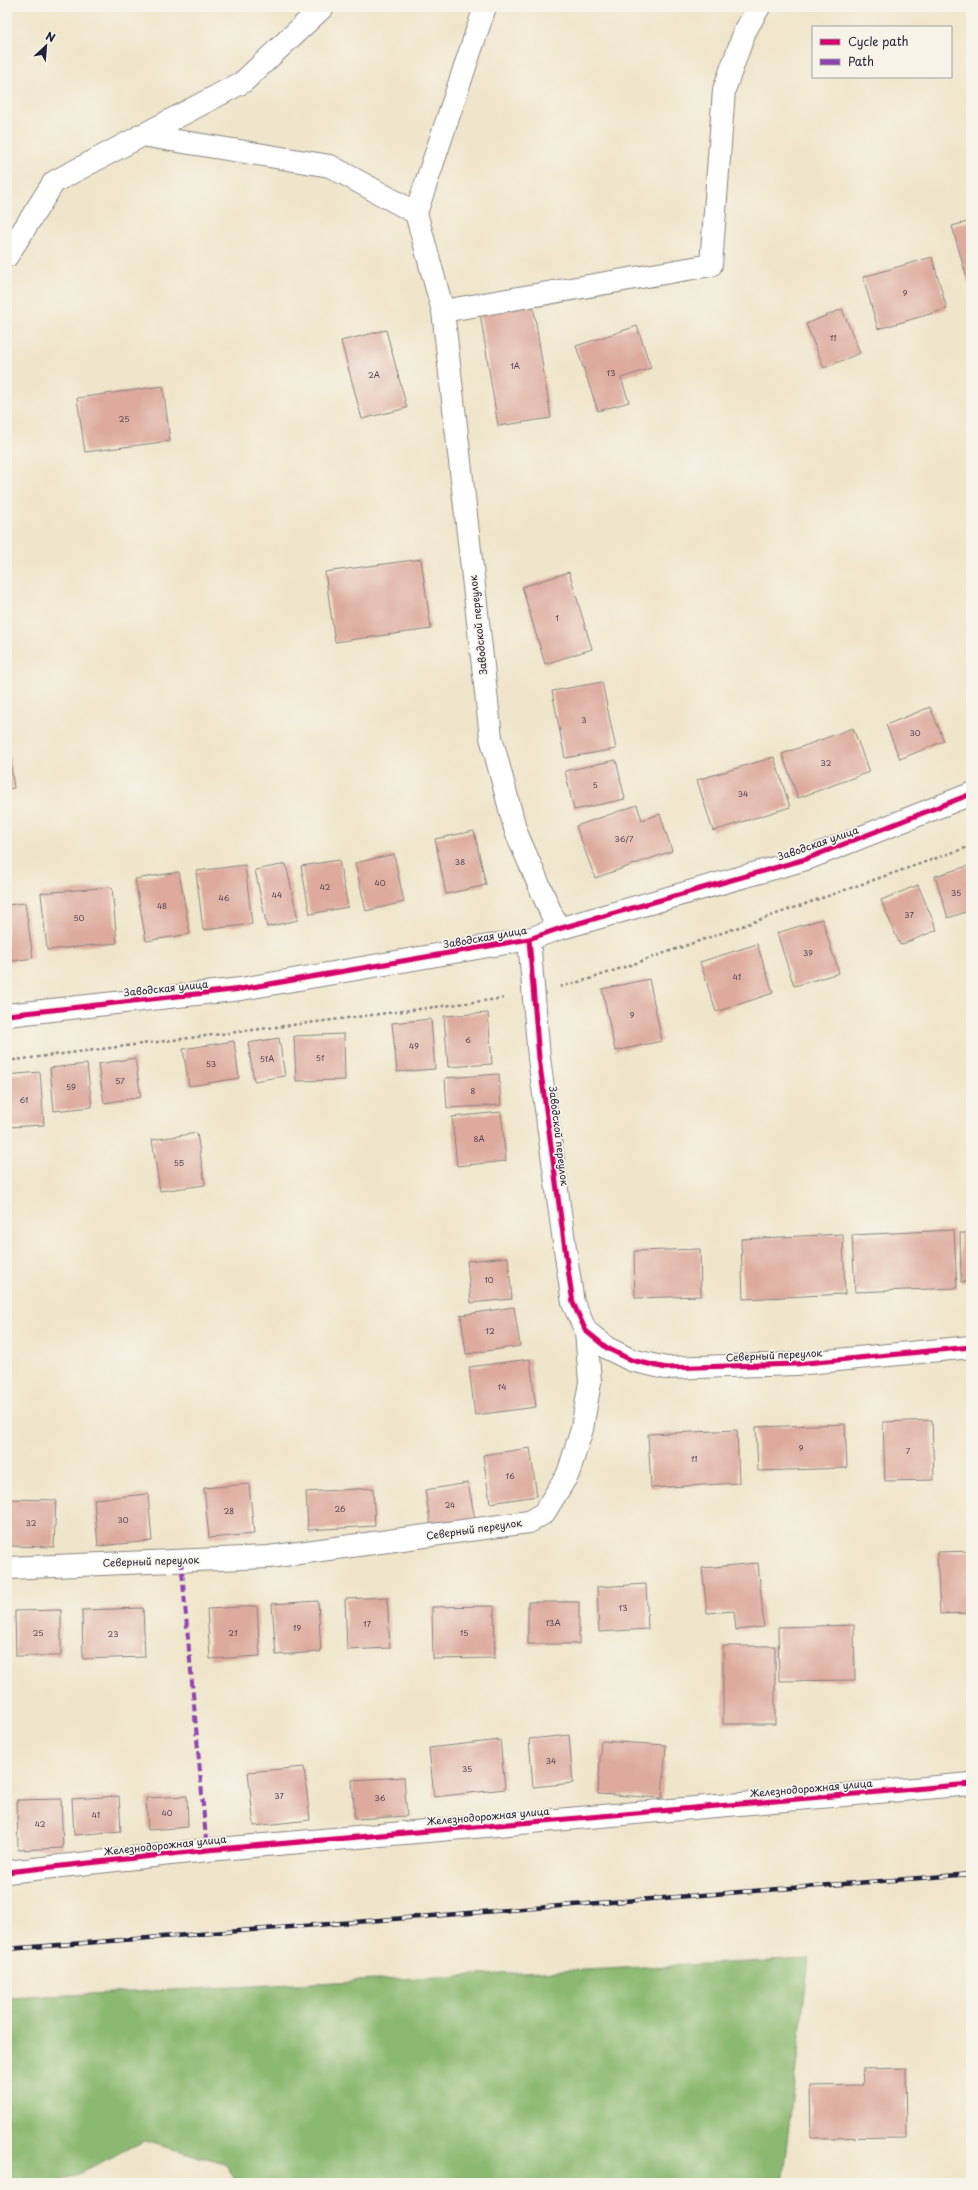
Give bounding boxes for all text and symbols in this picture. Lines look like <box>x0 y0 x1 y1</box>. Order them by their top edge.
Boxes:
north arrow <box>26 26 66 66</box>
legend <box>812 26 952 78</box>
text: N <box>43 27 59 46</box>
text: Cycle path <box>848 32 909 50</box>
text: Path <box>848 52 874 70</box>
house number: 9 <box>903 287 908 299</box>
house number: 11 <box>830 332 836 344</box>
house number: 1А <box>510 360 520 372</box>
house number: 13 <box>607 367 615 379</box>
house number: 2А <box>368 369 380 381</box>
house number: 25 <box>119 413 129 425</box>
street label: Заводской переулок <box>465 574 491 676</box>
house number: 1 <box>555 612 559 624</box>
house number: 3 <box>581 714 587 726</box>
house number: 30 <box>909 727 921 739</box>
house number: 32 <box>821 757 832 769</box>
house number: 5 <box>592 779 598 791</box>
house number: 34 <box>738 788 748 800</box>
street label: Заводская улица <box>775 821 861 863</box>
house number: 36/7 <box>615 833 634 845</box>
house number: 38 <box>455 856 465 868</box>
house number: 40 <box>374 877 386 889</box>
house number: 42 <box>320 881 331 893</box>
house number: 35 <box>951 887 961 899</box>
house number: 44 <box>272 889 282 901</box>
house number: 46 <box>219 892 230 904</box>
house number: 48 <box>157 900 167 912</box>
house number: 37 <box>904 909 914 921</box>
house number: 50 <box>74 912 85 924</box>
street label: Заводская улица <box>442 922 529 951</box>
house number: 39 <box>803 947 813 959</box>
house number: 41 <box>733 971 741 983</box>
street label: Заводская улица <box>123 976 209 999</box>
house number: 9 <box>630 1009 635 1021</box>
house number: 6 <box>465 1034 471 1046</box>
house number: 49 <box>409 1040 419 1052</box>
house number: 51 <box>316 1052 325 1064</box>
house number: 51А <box>260 1053 274 1065</box>
house number: 53 <box>206 1058 216 1070</box>
house number: 57 <box>115 1075 125 1087</box>
house number: 59 <box>66 1081 76 1093</box>
house number: 8 <box>471 1085 476 1097</box>
street label: Заводской переулок <box>545 1085 573 1187</box>
house number: 61 <box>20 1094 29 1106</box>
house number: 8А <box>473 1133 485 1145</box>
house number: 55 <box>174 1157 184 1169</box>
house number: 10 <box>484 1274 494 1286</box>
house number: 12 <box>485 1325 495 1337</box>
street label: Северный переулок <box>725 1344 823 1366</box>
house number: 14 <box>498 1381 506 1393</box>
house number: 9 <box>799 1442 804 1454</box>
house number: 7 <box>906 1445 911 1457</box>
house number: 11 <box>691 1453 697 1465</box>
house number: 16 <box>505 1470 515 1482</box>
house number: 24 <box>445 1499 455 1511</box>
house number: 26 <box>335 1503 346 1515</box>
house number: 28 <box>224 1505 234 1517</box>
house number: 30 <box>117 1514 129 1526</box>
street label: Северный переулок <box>425 1514 523 1544</box>
house number: 32 <box>26 1517 37 1529</box>
street label: Северный переулок <box>102 1551 200 1571</box>
house number: 13 <box>619 1602 627 1614</box>
house number: 13А <box>545 1617 561 1629</box>
house number: 17 <box>363 1618 372 1630</box>
house number: 19 <box>293 1622 301 1634</box>
house number: 25 <box>33 1627 43 1639</box>
house number: 21 <box>228 1627 238 1639</box>
house number: 15 <box>460 1627 468 1639</box>
house number: 23 <box>108 1628 118 1640</box>
house number: 34 <box>546 1755 556 1767</box>
house number: 35 <box>462 1763 472 1775</box>
street label: Железнодорожная улица <box>749 1775 874 1800</box>
house number: 37 <box>274 1790 284 1802</box>
house number: 36 <box>375 1792 386 1804</box>
street label: Железнодорожная улица <box>426 1803 551 1828</box>
house number: 40 <box>161 1807 173 1819</box>
house number: 41 <box>92 1809 100 1821</box>
house number: 42 <box>35 1818 46 1830</box>
street label: Железнодорожная улица <box>103 1831 228 1858</box>

